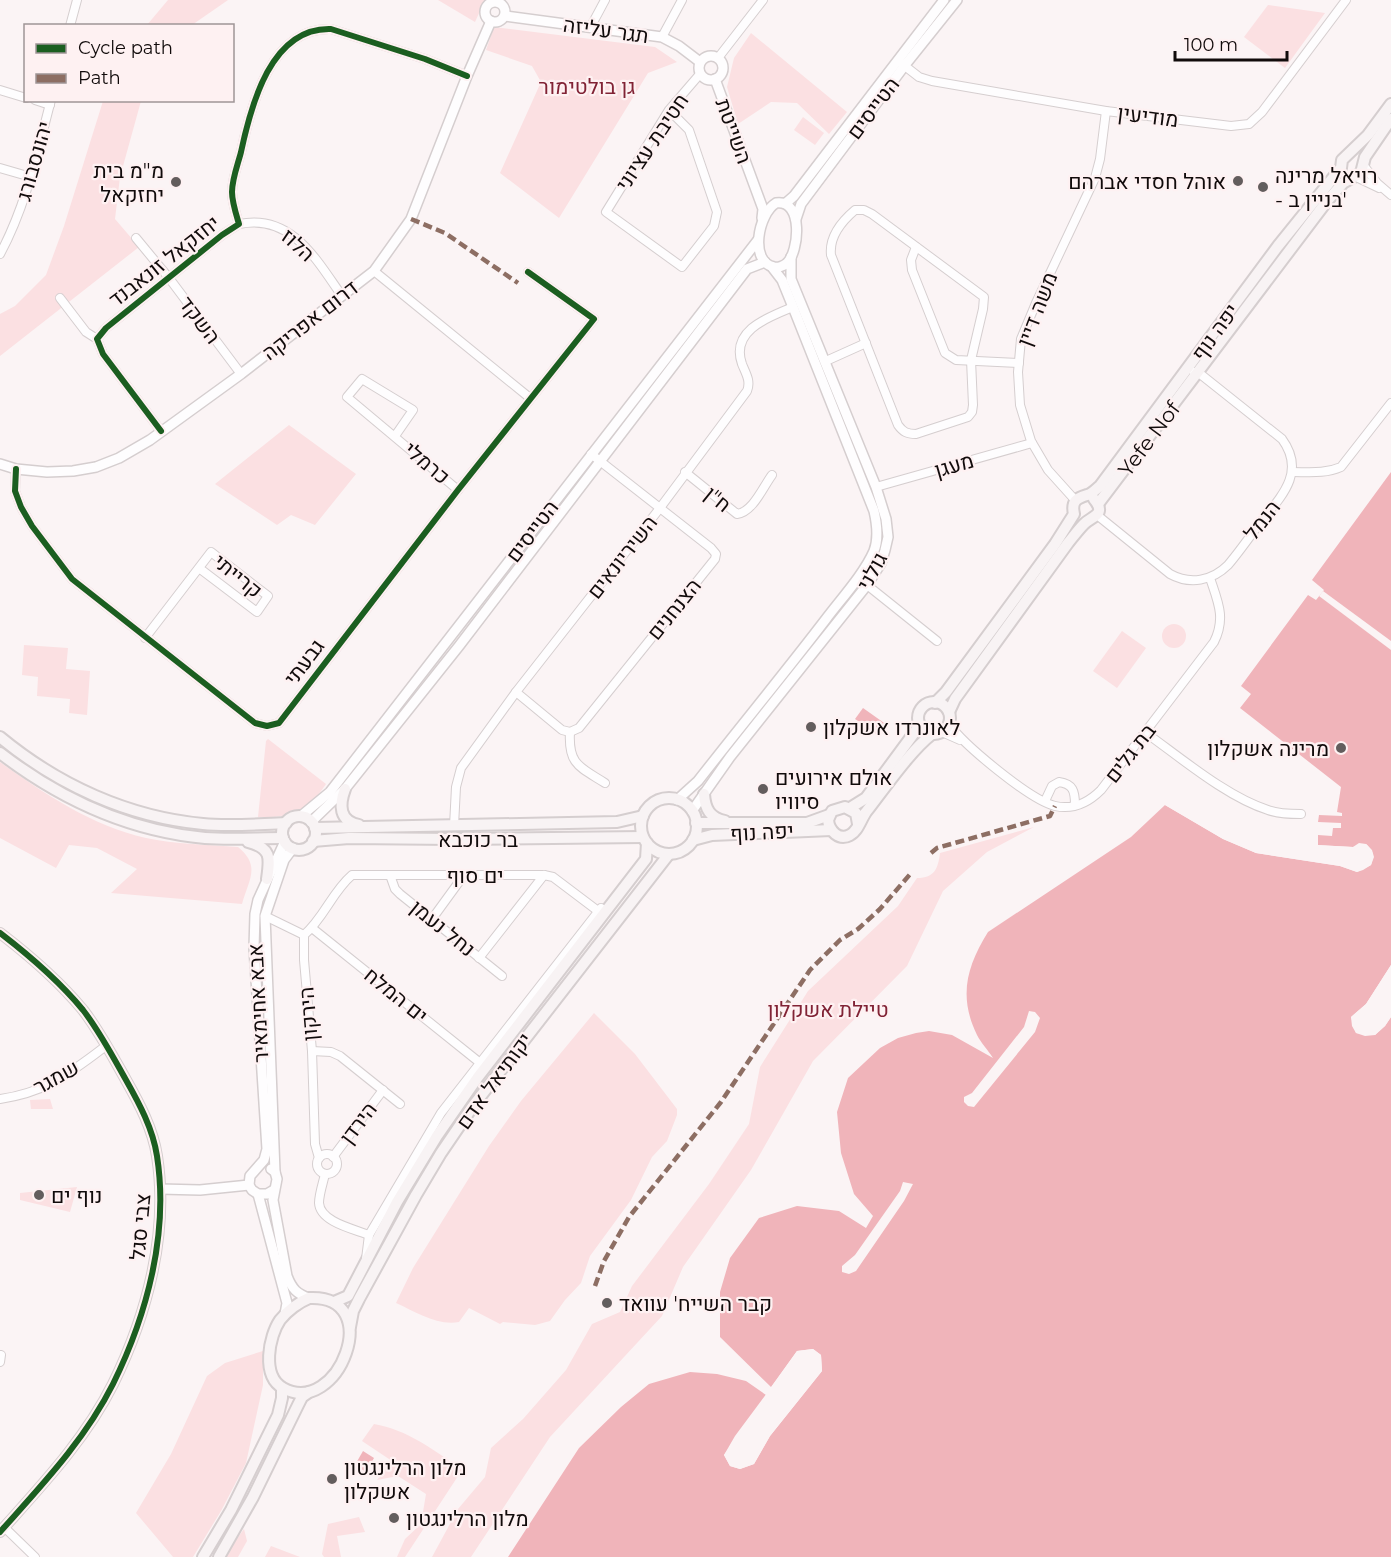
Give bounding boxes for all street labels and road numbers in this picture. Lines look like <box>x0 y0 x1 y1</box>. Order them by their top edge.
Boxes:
street label: תגר עליזה <box>562 12 650 48</box>
street label: הטייסים <box>842 72 904 144</box>
street label: חטיבת עציוני <box>610 89 694 195</box>
street label: השייטת <box>711 95 757 167</box>
street label: מודיעין <box>1116 100 1180 132</box>
street label: יהונסבורג <box>11 118 57 204</box>
street label: יחזקאל זונאבנד <box>104 210 224 312</box>
street label: הלוז <box>276 223 320 267</box>
street label: משה דיין <box>1011 268 1063 350</box>
street label: דרום אפריקה <box>257 275 363 365</box>
street label: השקד <box>174 291 226 349</box>
street label: יפה נוף <box>1186 299 1244 365</box>
street label: Yefe Nof <box>1113 396 1186 481</box>
street label: כרמלי <box>399 437 455 489</box>
street label: מעגן <box>932 448 976 482</box>
street label: ח"ן <box>700 481 736 517</box>
street label: הטייסים <box>501 495 563 567</box>
street label: הנמל <box>1239 495 1285 545</box>
street label: השיריונאים <box>582 510 662 604</box>
street label: גולני <box>852 548 892 594</box>
street label: קרייתי <box>209 549 267 603</box>
street label: הצנחנים <box>642 573 706 645</box>
street label: גבעתי <box>279 634 329 690</box>
street label: בת גלים <box>1099 718 1161 788</box>
street label: יפה נוף <box>730 818 794 846</box>
street label: בר כוכבא <box>438 827 518 852</box>
street label: ים סוף <box>446 863 504 888</box>
street label: נחל נעמן <box>406 894 480 962</box>
street label: אבא אחימאיר <box>242 943 274 1063</box>
street label: ים המלח <box>359 962 433 1028</box>
street label: הירקון <box>293 986 323 1042</box>
street label: יקותיאל אדם <box>451 1028 537 1134</box>
street label: שמגר <box>29 1054 83 1100</box>
street label: הירדן <box>334 1097 382 1149</box>
street label: צבי סגל <box>125 1193 155 1261</box>

